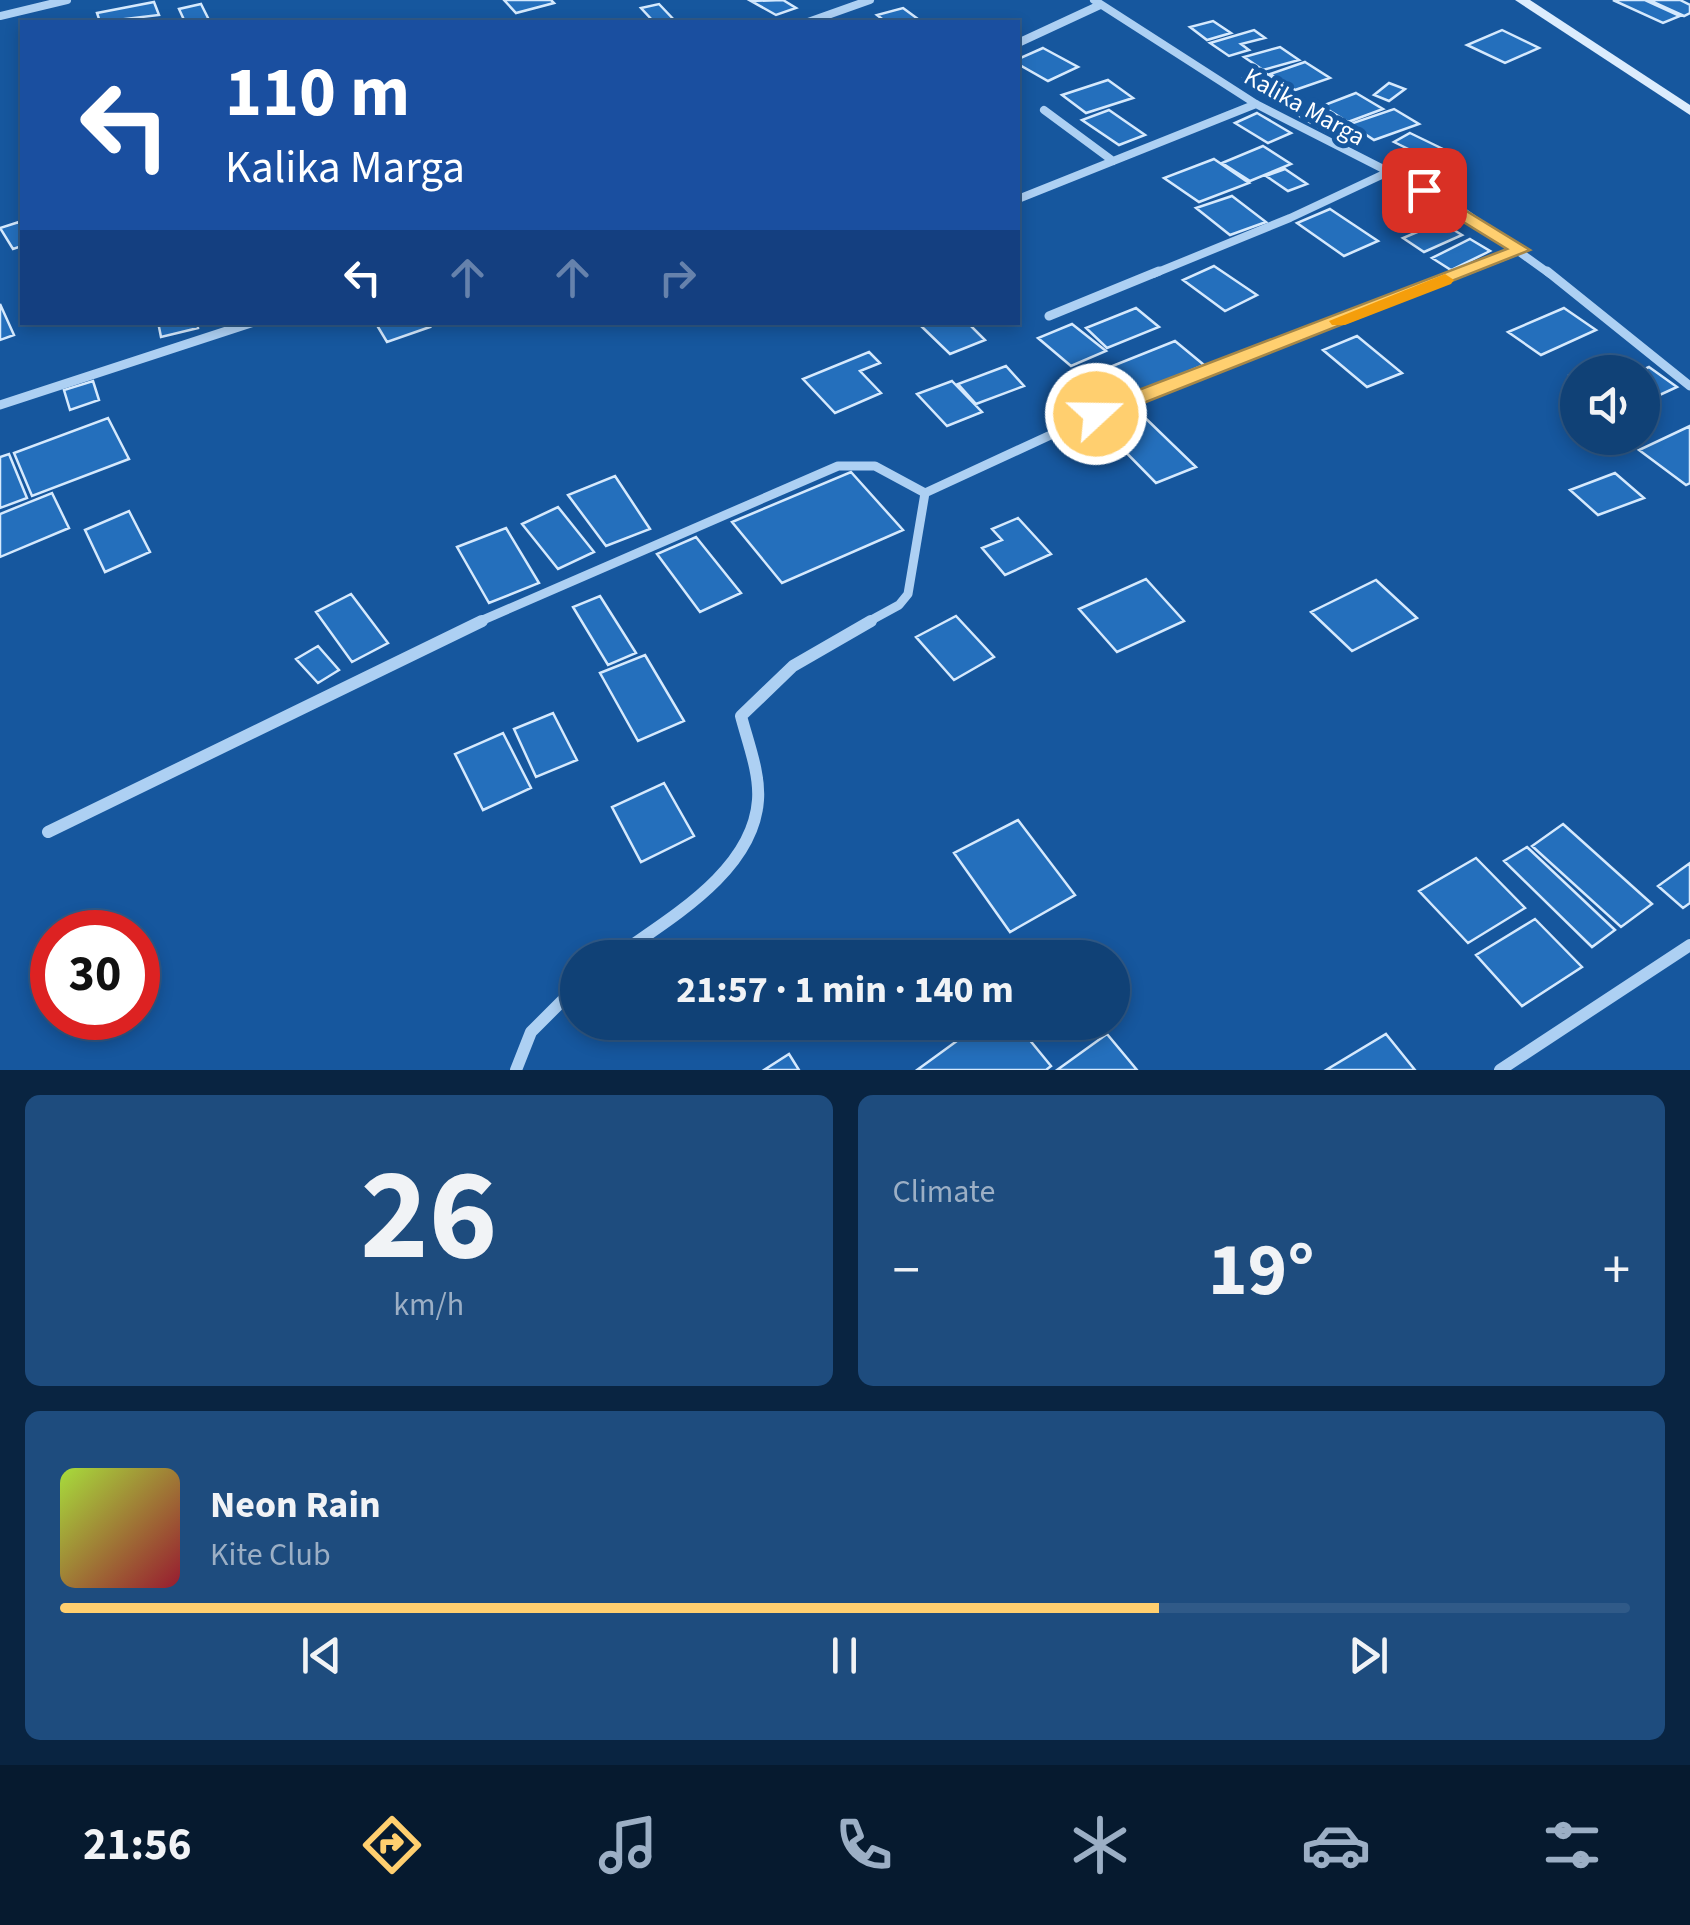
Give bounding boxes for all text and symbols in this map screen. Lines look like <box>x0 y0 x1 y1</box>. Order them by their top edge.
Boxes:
text: 110 m <box>225 43 410 143</box>
street label: Kalika Marga <box>1237 59 1372 155</box>
icon: left <box>60 60 190 190</box>
text: Kalika Marga <box>225 136 465 200</box>
pin <box>1382 148 1467 233</box>
icon: arrive <box>1397 163 1452 218</box>
icon: left <box>335 250 390 305</box>
icon: ahead <box>440 250 495 305</box>
icon: ahead <box>545 250 600 305</box>
icon: right <box>650 250 705 305</box>
map controls <box>1560 355 1660 455</box>
button: sound <box>1560 355 1660 455</box>
position arrow <box>1044 362 1148 466</box>
speed limit sign: 30 <box>30 910 160 1040</box>
text: 21:57 · 1 min · 140 m <box>676 963 1014 1017</box>
text: 26 <box>360 1124 497 1309</box>
text: Climate <box>893 1169 995 1215</box>
text: 19° <box>1208 1217 1315 1324</box>
text: − <box>893 1232 920 1310</box>
text: + <box>1603 1232 1630 1310</box>
text: km/h <box>393 1282 464 1328</box>
text: Neon Rain <box>210 1478 381 1532</box>
text: Kite Club <box>210 1532 331 1578</box>
icon: previous <box>294 1628 349 1683</box>
icon: pause <box>817 1628 872 1683</box>
icon: next <box>1341 1628 1396 1683</box>
icon: directions <box>357 1810 427 1880</box>
icon: music <box>593 1810 663 1880</box>
icon: phone <box>829 1810 899 1880</box>
icon: climate <box>1065 1810 1135 1880</box>
icon: car <box>1301 1810 1371 1880</box>
icon: filters <box>1537 1810 1607 1880</box>
text: 21:56 <box>83 1813 192 1877</box>

